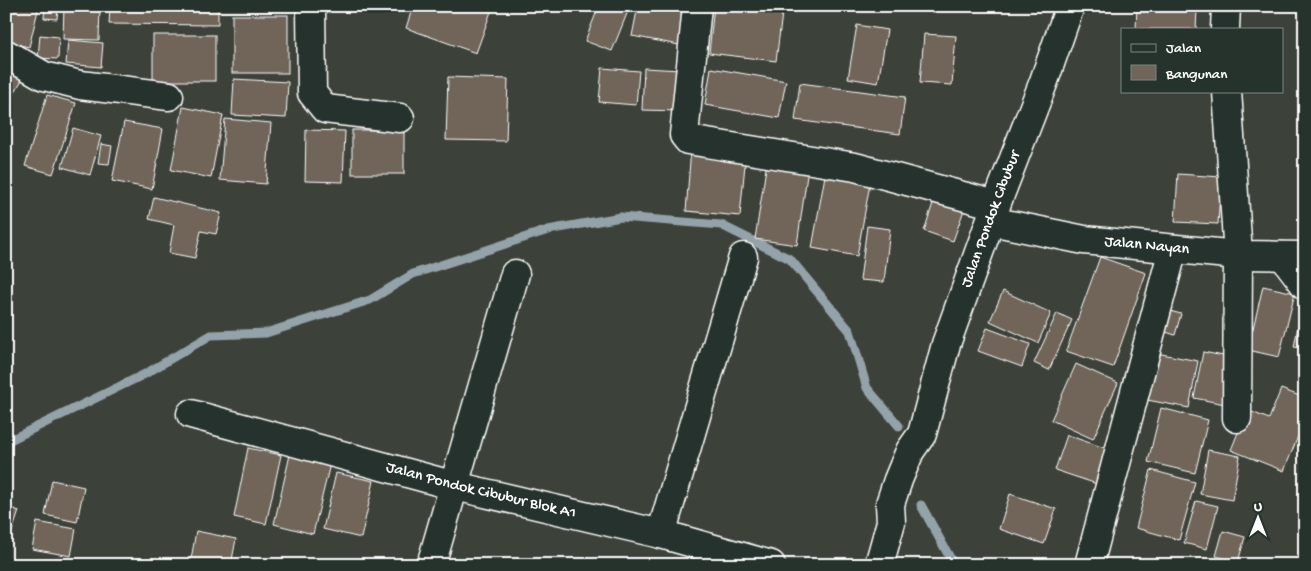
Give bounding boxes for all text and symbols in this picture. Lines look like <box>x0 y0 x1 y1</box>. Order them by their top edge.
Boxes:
legend <box>1121 28 1284 92</box>
text: Jalan <box>1166 40 1201 58</box>
text: Bangunan <box>1165 66 1227 84</box>
street label: Jalan Pondok Cibubur <box>958 147 1026 290</box>
street label: Jalan Nayan <box>1104 233 1190 260</box>
street label: Jalan Pondok Cibubur Blok A1 <box>384 458 578 523</box>
north arrow <box>1234 494 1284 544</box>
text: U <box>1254 499 1262 516</box>

